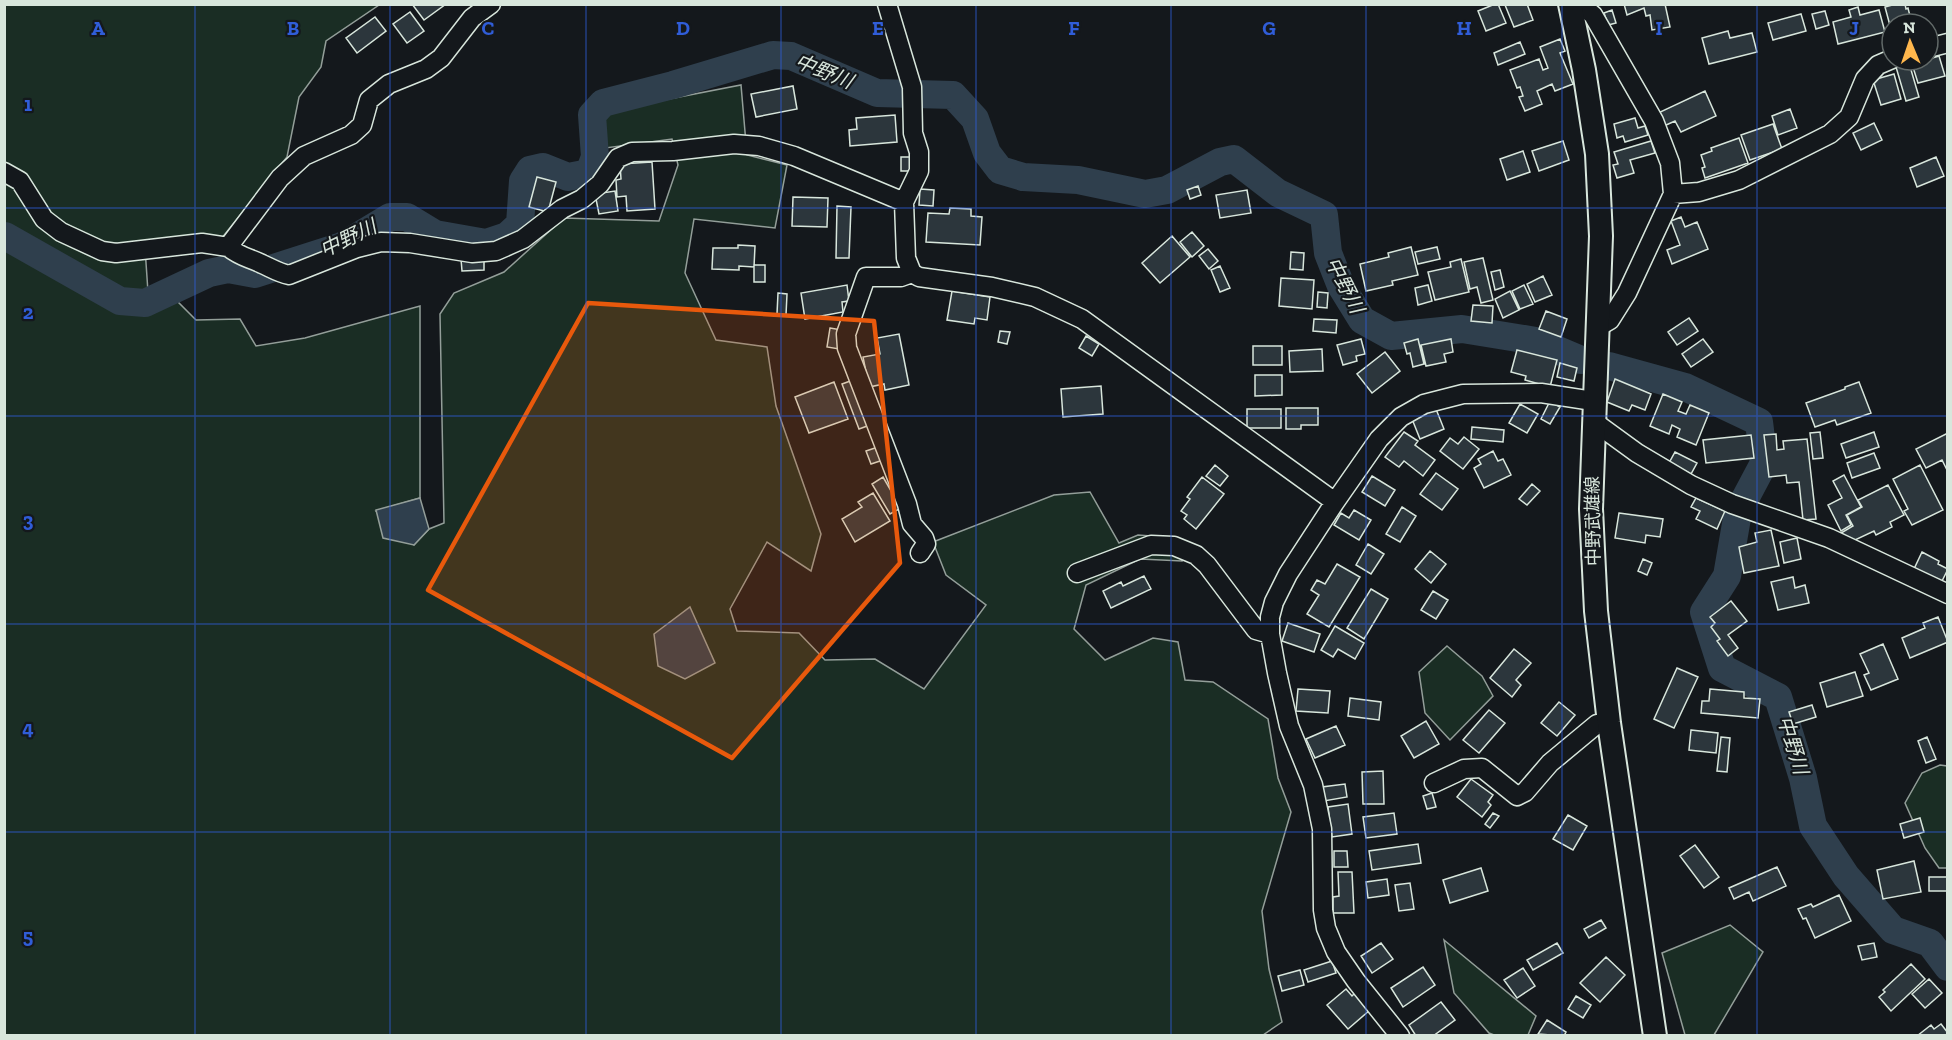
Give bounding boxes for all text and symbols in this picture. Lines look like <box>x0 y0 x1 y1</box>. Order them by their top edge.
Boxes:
north arrow <box>1880 12 1940 72</box>
text: A <box>91 16 105 40</box>
text: B <box>287 16 299 40</box>
text: C <box>482 16 495 40</box>
text: D <box>676 16 690 40</box>
text: E <box>872 16 884 40</box>
text: F <box>1068 16 1080 40</box>
text: G <box>1262 16 1276 40</box>
text: H <box>1456 16 1472 40</box>
text: I <box>1655 16 1663 40</box>
text: J <box>1849 16 1859 40</box>
text: N <box>1903 18 1916 37</box>
water label: 中野川 <box>792 49 858 94</box>
text: 1 <box>24 92 32 116</box>
water label: 中野川 <box>316 213 382 262</box>
water label: 中野川 <box>1321 253 1370 319</box>
text: 2 <box>23 300 34 324</box>
street label: 中野武雄線 <box>1581 476 1605 566</box>
text: 3 <box>23 508 34 532</box>
water label: 中野川 <box>1773 713 1814 779</box>
text: 4 <box>22 716 34 740</box>
text: 5 <box>23 924 33 948</box>

